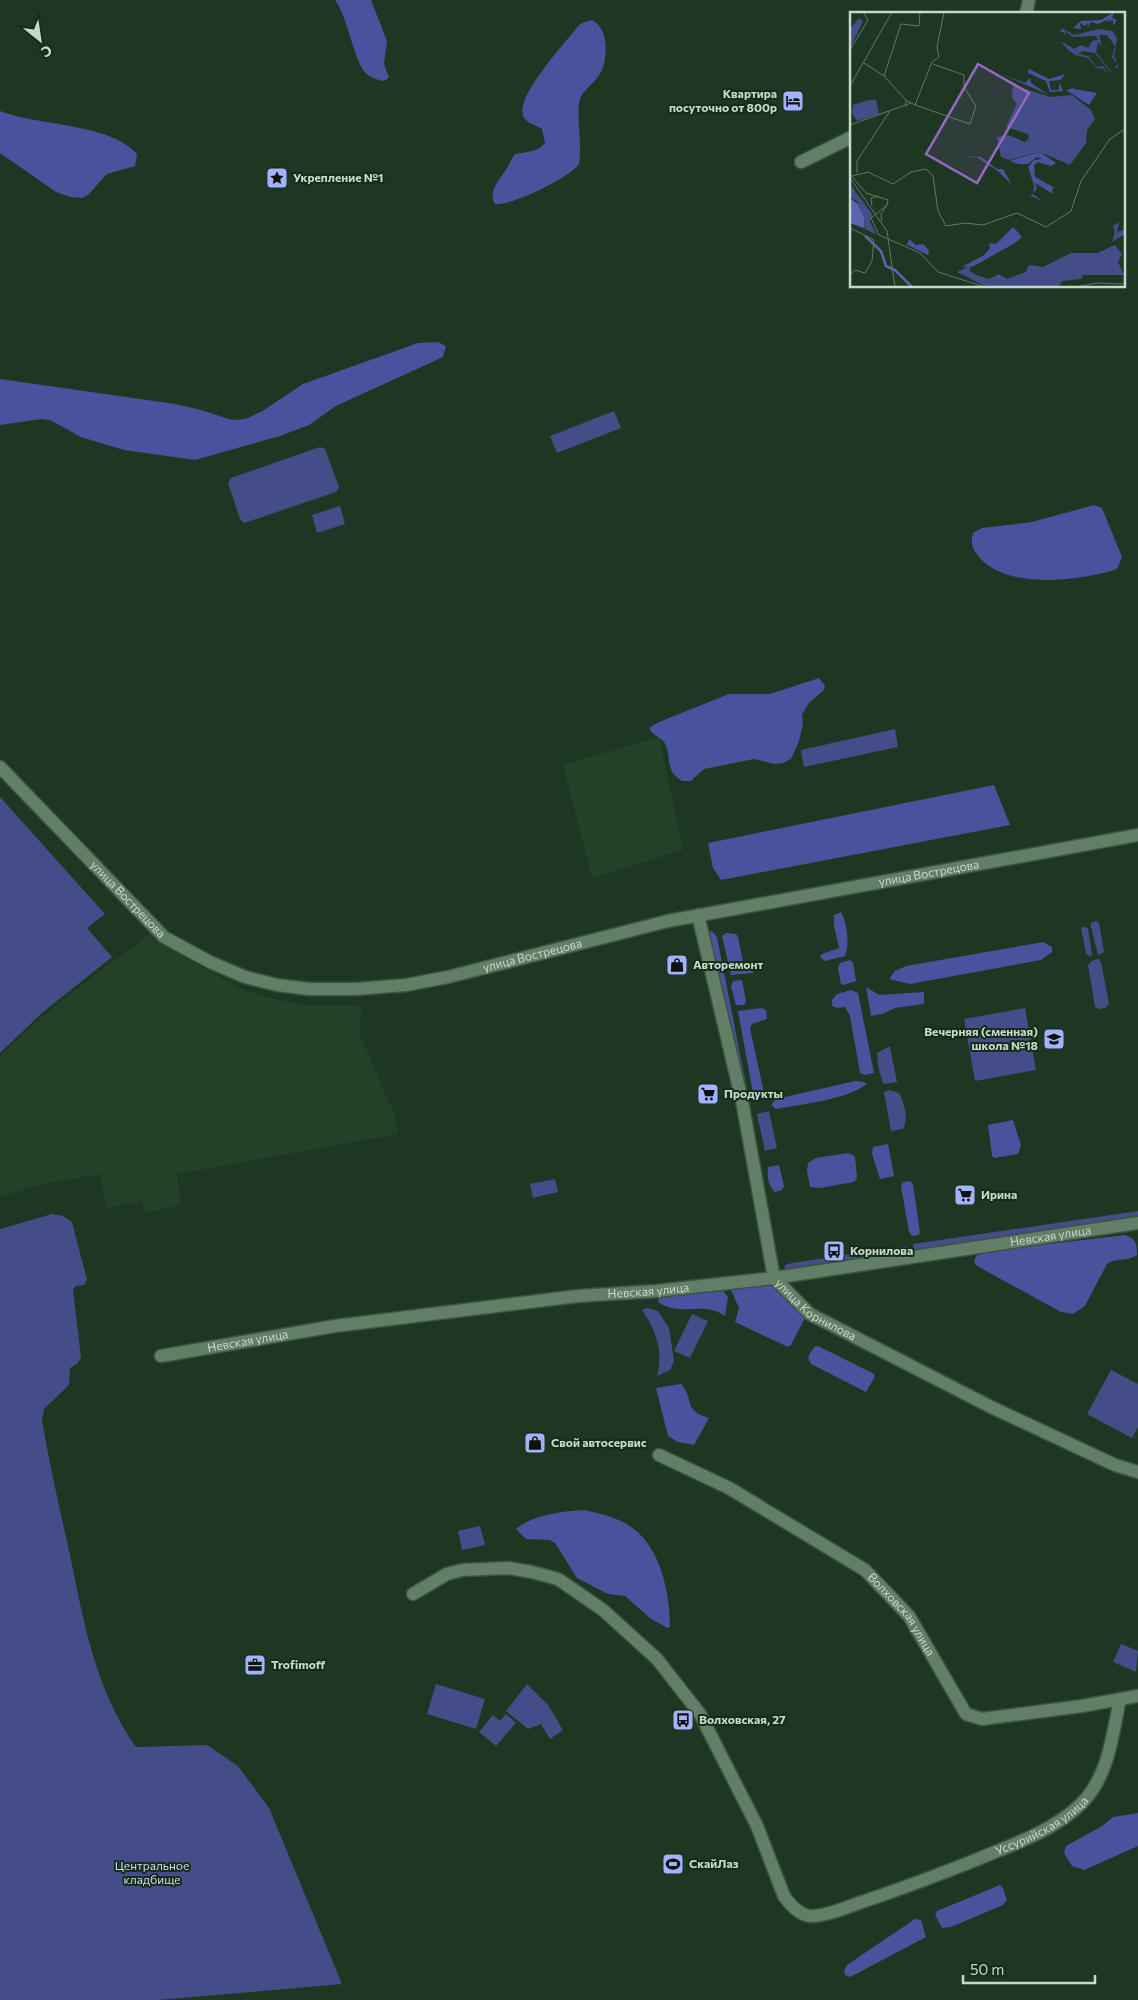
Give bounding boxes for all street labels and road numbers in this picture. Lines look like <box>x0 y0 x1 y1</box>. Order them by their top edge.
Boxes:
street label: улица Вострецова <box>877 856 980 888</box>
street label: улица Вострецова <box>88 857 169 940</box>
street label: улица Вострецова <box>481 935 583 974</box>
street label: Невская улица <box>1009 1222 1092 1248</box>
street label: улица Корнилова <box>773 1275 859 1343</box>
street label: Невская улица <box>607 1279 690 1300</box>
street label: Невская улица <box>206 1326 289 1354</box>
street label: Волховская улица <box>866 1570 939 1658</box>
street label: Уссурийская улица <box>993 1793 1091 1857</box>

